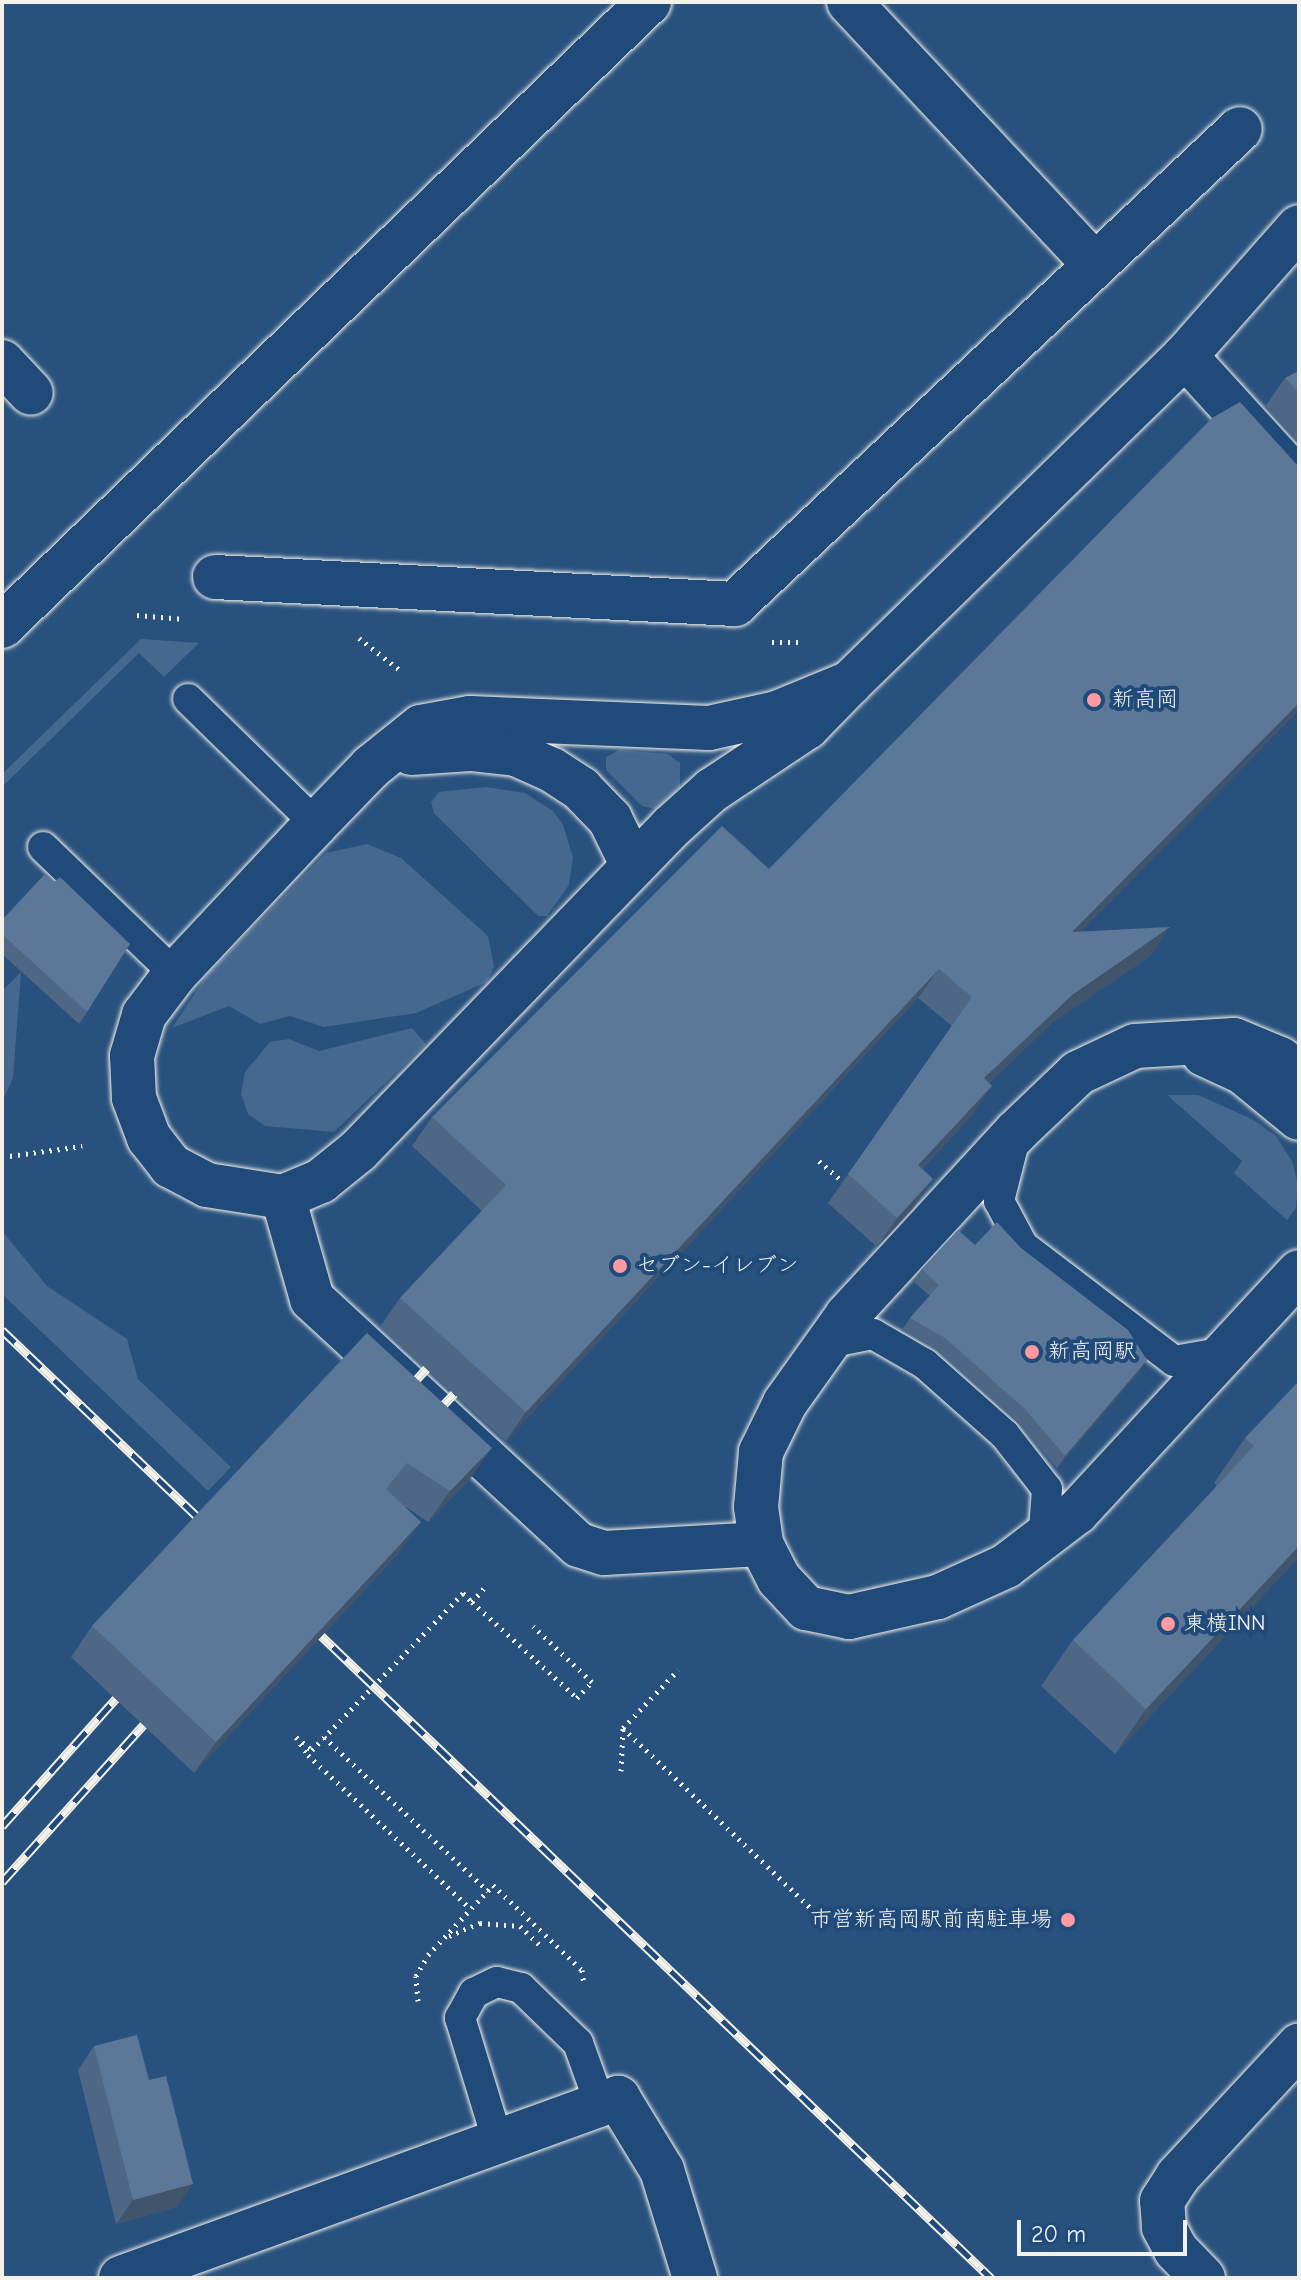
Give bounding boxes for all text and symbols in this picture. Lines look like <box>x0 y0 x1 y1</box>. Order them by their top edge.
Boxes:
place label: 新高岡 <box>1112 687 1178 713</box>
marker: 新高岡 <box>1083 689 1105 711</box>
place label: セブン-イレブン <box>636 1253 799 1279</box>
marker: セブン-イレブン <box>611 1257 629 1275</box>
place label: 新高岡駅 <box>1048 1339 1136 1365</box>
marker: 新高岡駅 <box>1023 1343 1041 1361</box>
place label: 東横INN <box>1184 1611 1266 1637</box>
marker: 東横INN <box>1159 1615 1177 1633</box>
place label: 市営新高岡駅前南駐車場 <box>810 1907 1052 1933</box>
marker: 市営新高岡駅前南駐車場 <box>1059 1911 1077 1929</box>
scale bar <box>1021 2204 1191 2254</box>
text: 20 m <box>1031 2220 1086 2248</box>

